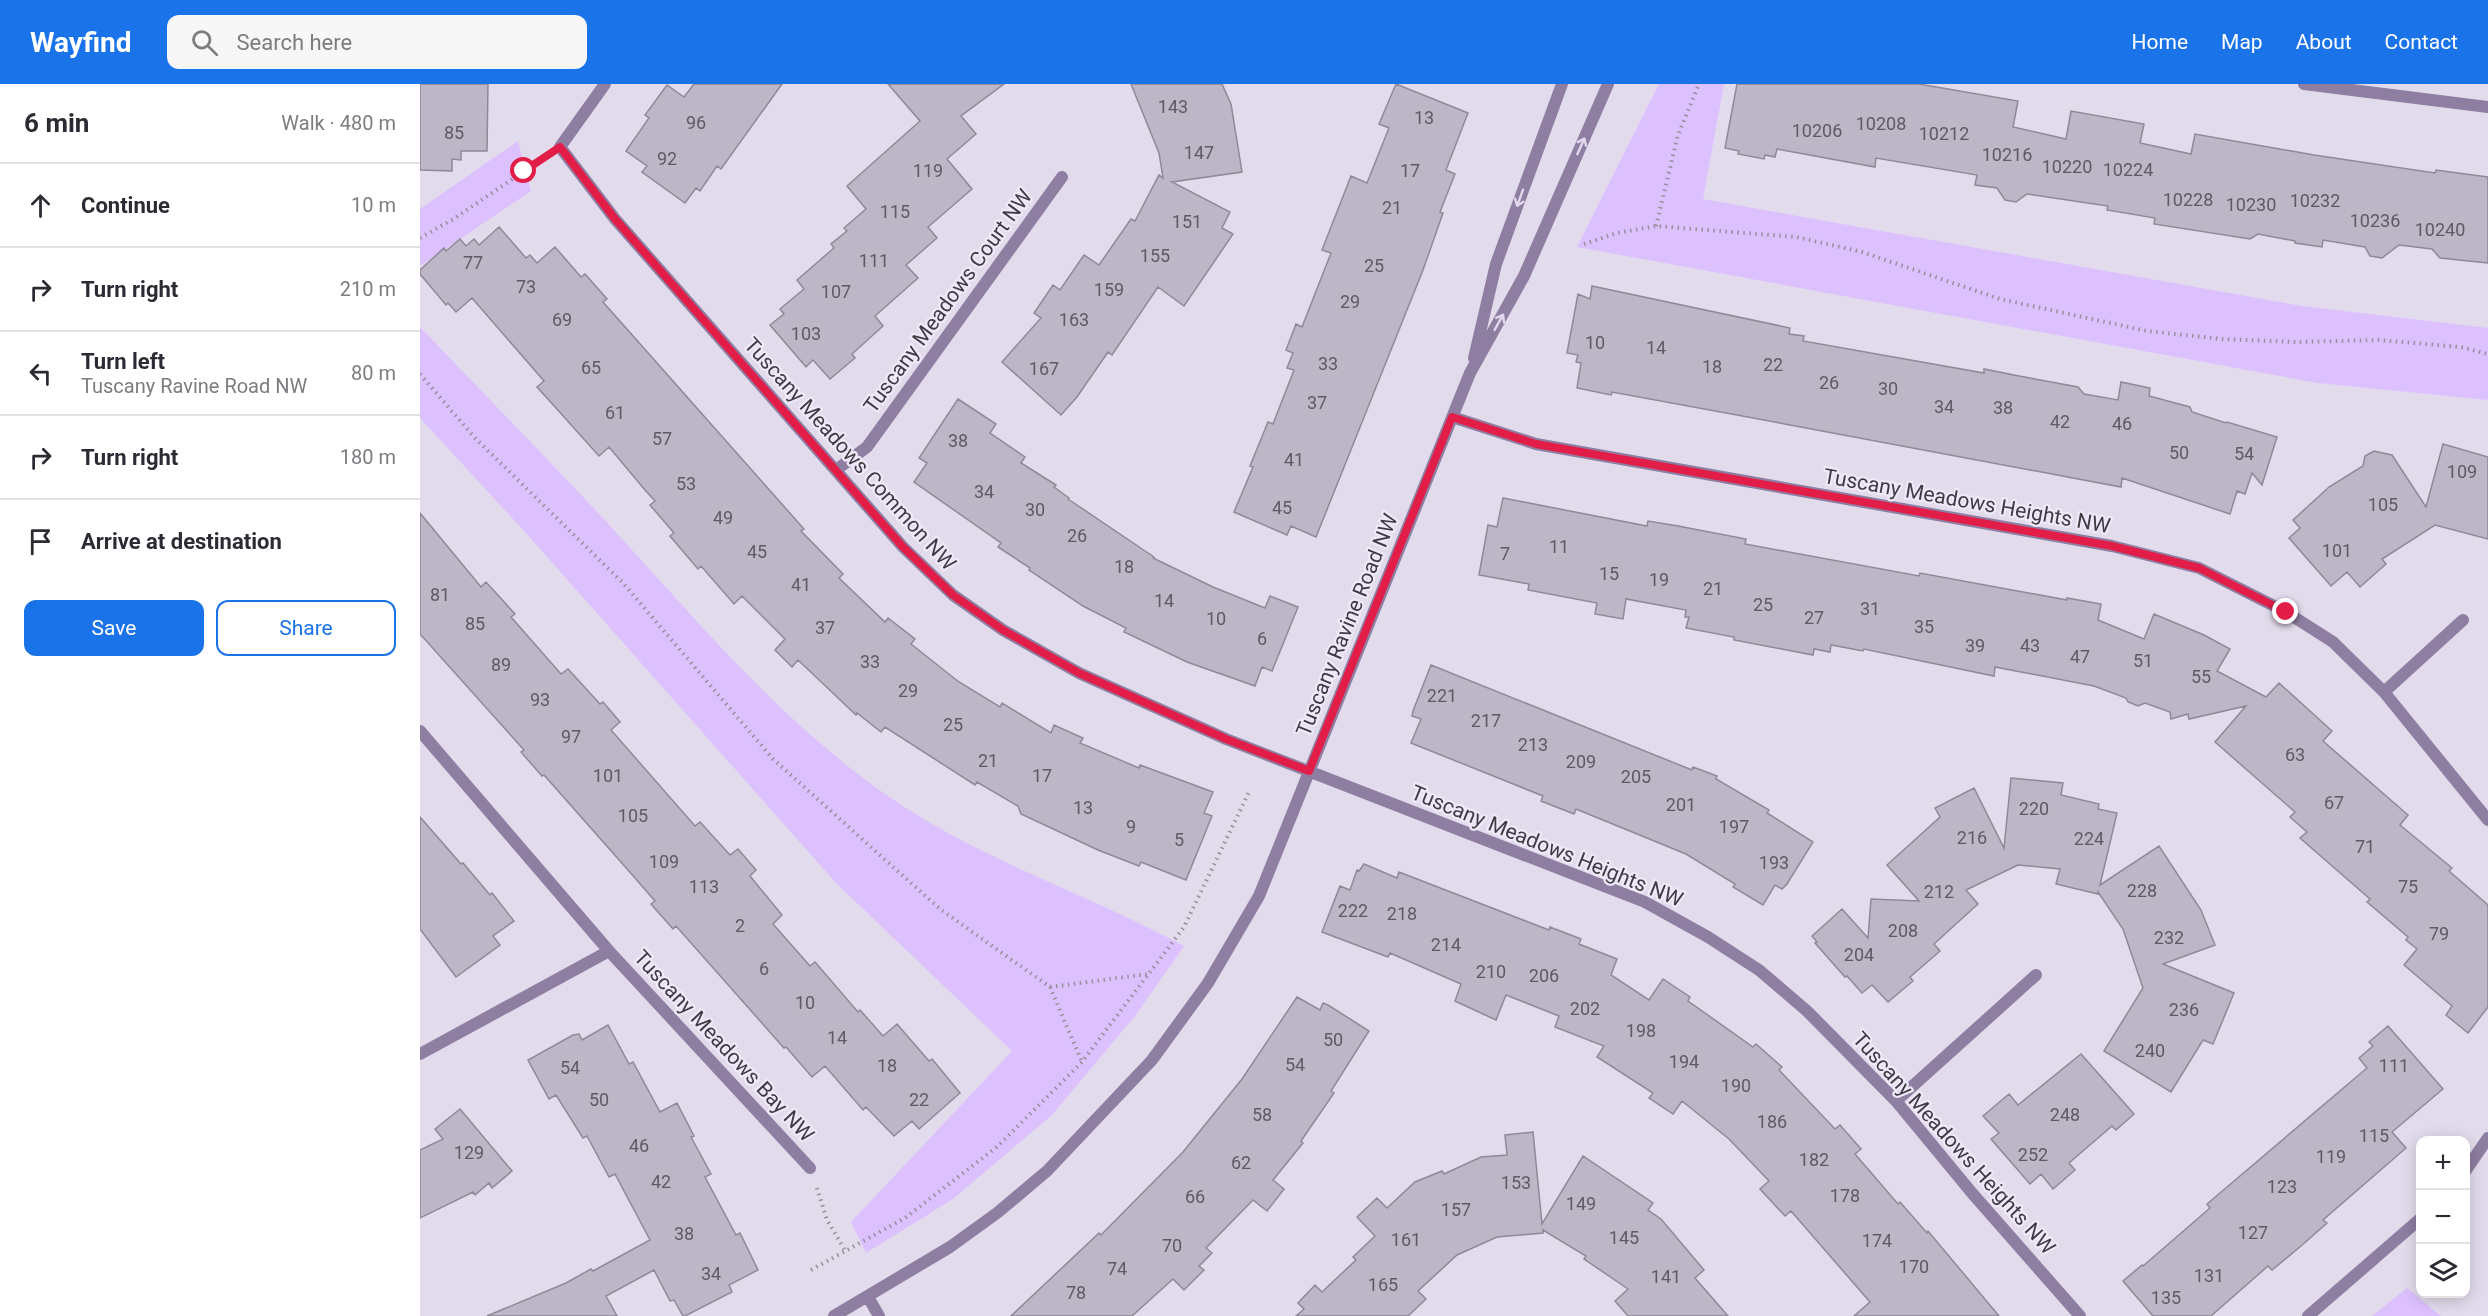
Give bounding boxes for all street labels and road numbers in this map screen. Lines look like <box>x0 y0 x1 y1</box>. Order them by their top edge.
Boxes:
street label: Tuscany Meadows Court NW <box>859 184 1037 417</box>
street label: Tuscany Meadows Common NW <box>739 333 961 575</box>
street label: Tuscany Meadows Heights NW <box>1822 464 2113 538</box>
street label: Tuscany Ravine Road NW <box>1291 510 1403 740</box>
street label: Tuscany Meadows Heights NW <box>1408 780 1687 912</box>
street label: Tuscany Meadows Bay NW <box>629 945 819 1147</box>
street label: Tuscany Meadows Heights NW <box>1848 1027 2060 1259</box>

